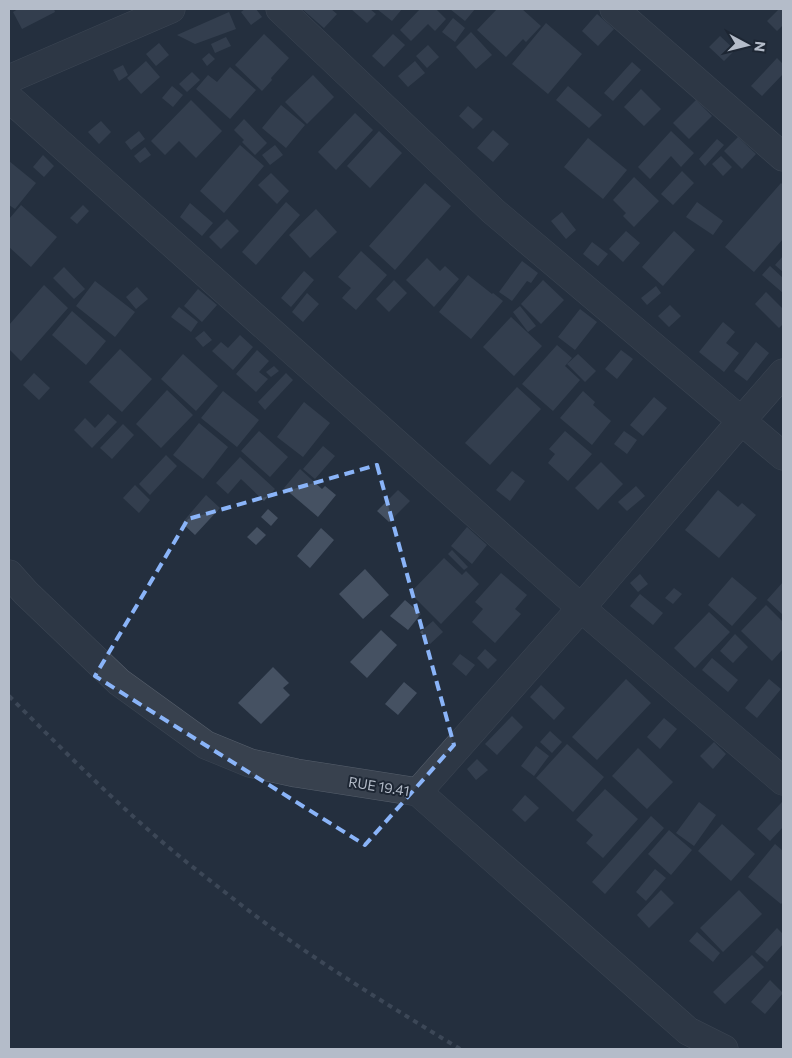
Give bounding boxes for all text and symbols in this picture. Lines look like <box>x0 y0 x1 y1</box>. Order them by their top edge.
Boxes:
north arrow <box>722 20 772 70</box>
text: N <box>751 40 769 53</box>
street label: RUE 19.41 <box>347 773 411 799</box>

